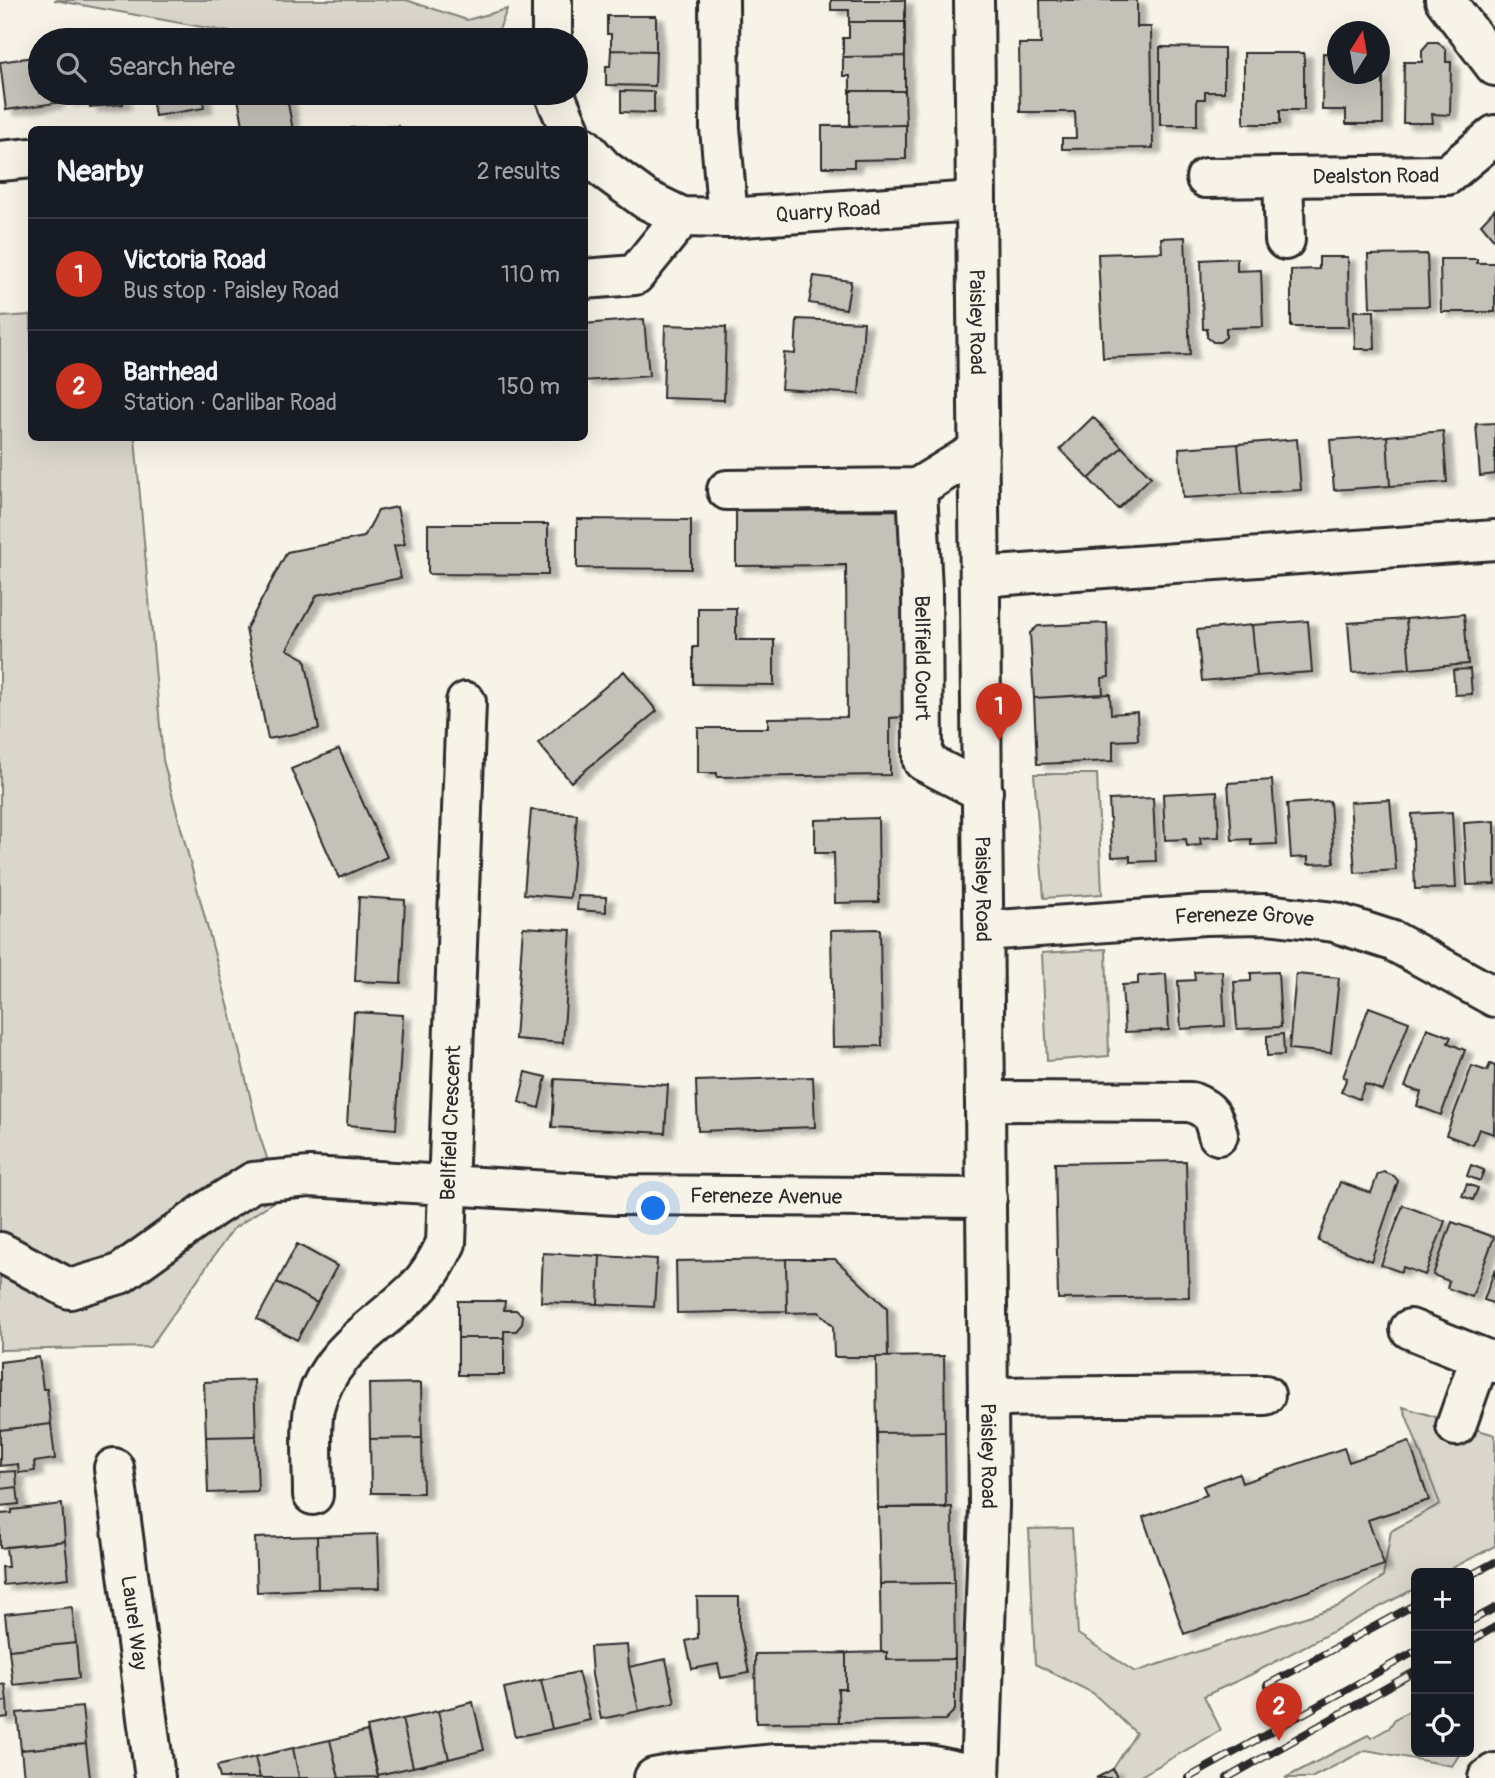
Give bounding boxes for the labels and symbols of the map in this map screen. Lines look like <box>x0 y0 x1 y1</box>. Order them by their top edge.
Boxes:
north arrow <box>1327 21 1390 84</box>
street label: Dealston Road <box>1312 162 1440 190</box>
street label: Quarry Road <box>775 194 881 228</box>
street label: Paisley Road <box>963 269 991 375</box>
street label: Bellfield Court <box>909 595 936 721</box>
pin: 1 <box>976 683 1022 741</box>
street label: Paisley Road <box>969 836 997 942</box>
street label: Fereneze Grove <box>1174 900 1316 933</box>
street label: Bellfield Crescent <box>434 1044 467 1201</box>
street label: Fereneze Avenue <box>690 1182 843 1210</box>
your location <box>636 1191 670 1225</box>
street label: Paisley Road <box>974 1403 1003 1509</box>
street label: Laurel Way <box>115 1574 154 1672</box>
pin: 2 <box>1256 1683 1302 1741</box>

